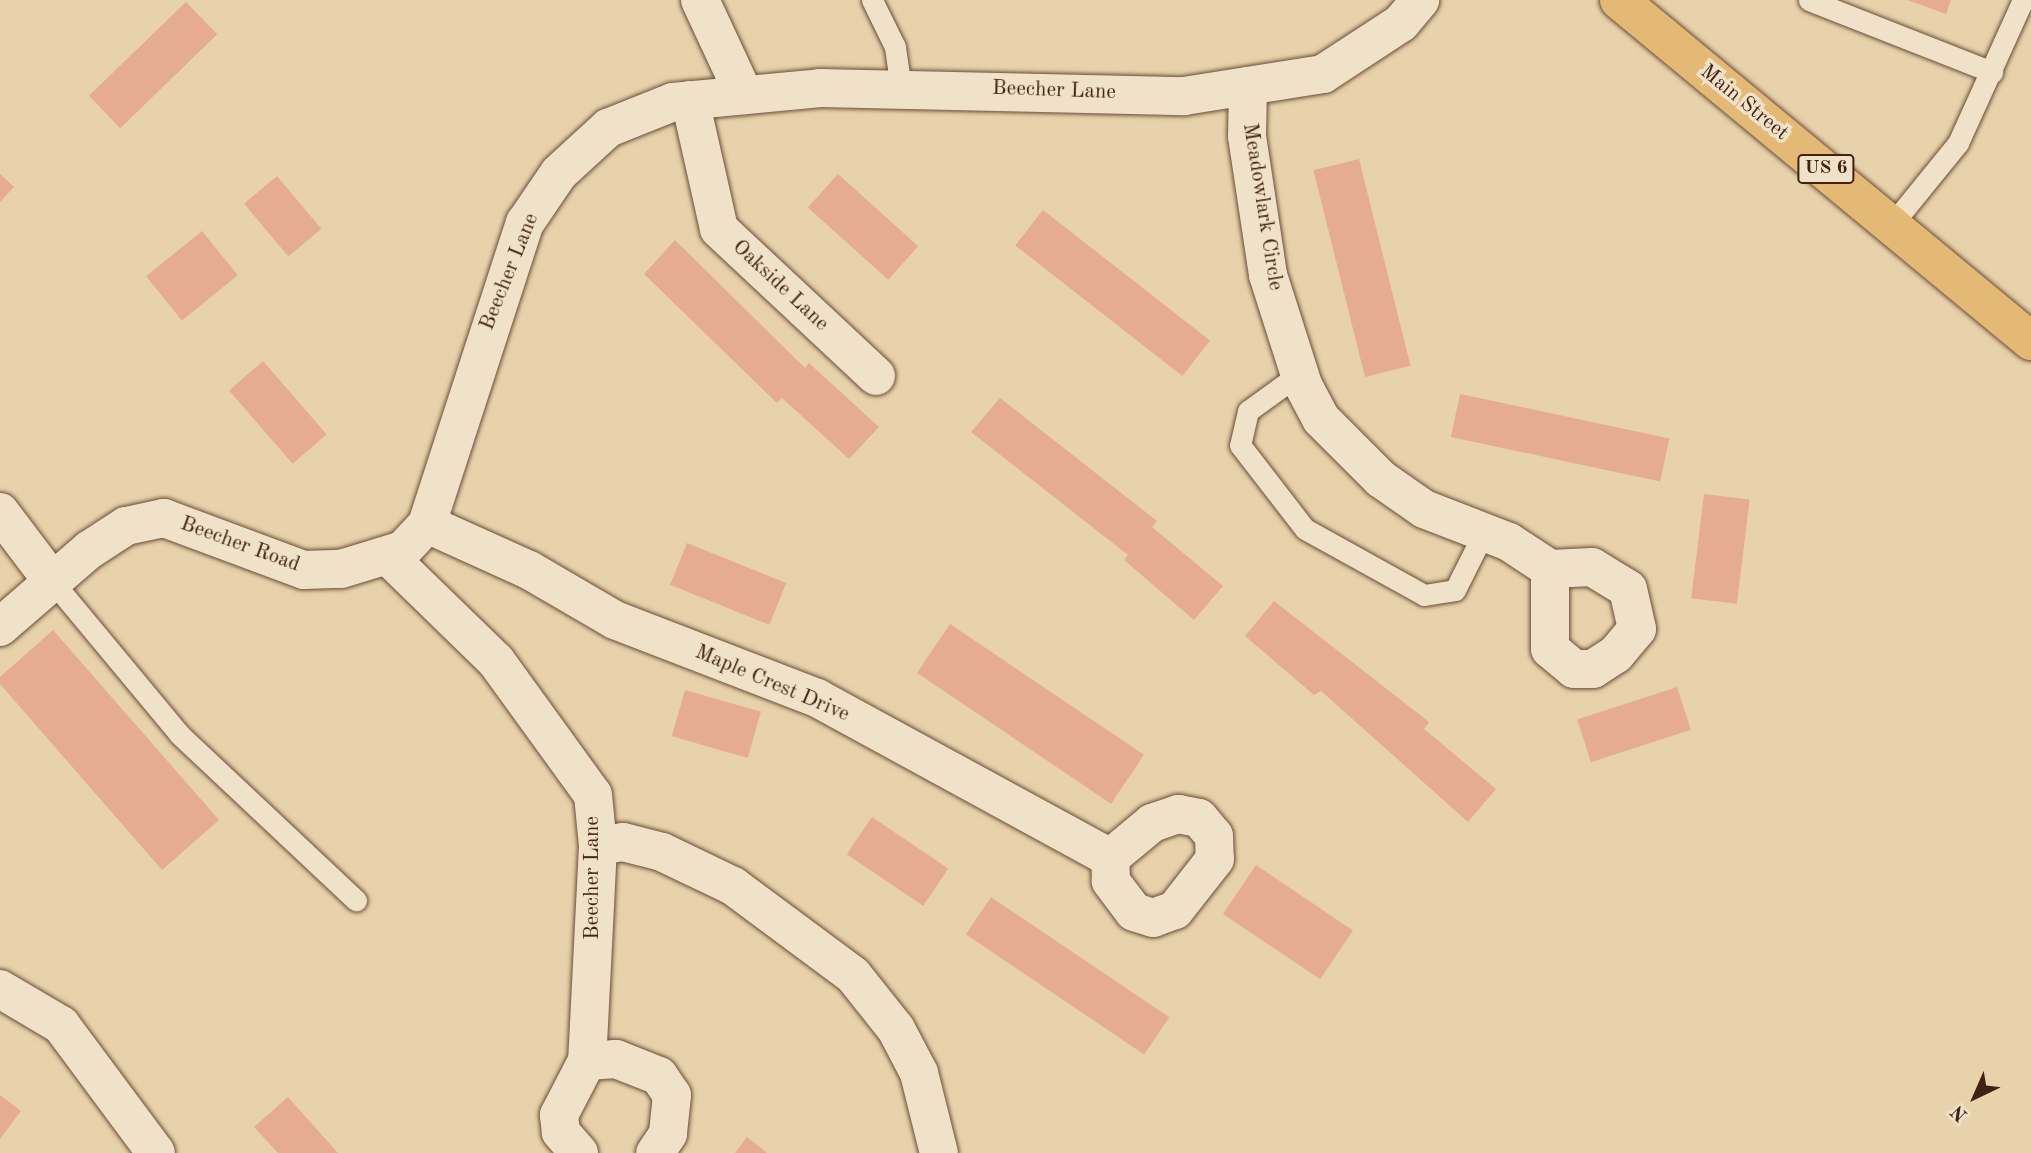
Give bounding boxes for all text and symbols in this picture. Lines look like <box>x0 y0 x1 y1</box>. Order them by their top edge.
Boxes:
street label: Main Street <box>1695 60 1793 146</box>
street label: Beecher Lane <box>992 76 1116 106</box>
street label: Meadowlark Circle <box>1236 121 1288 293</box>
road number: US 6 <box>1796 154 1856 184</box>
street label: Beecher Lane <box>475 210 545 334</box>
street label: Oakside Lane <box>727 235 833 337</box>
street label: Beecher Road <box>177 512 303 578</box>
street label: Maple Crest Drive <box>691 640 853 728</box>
street label: Beecher Lane <box>580 816 606 940</box>
north arrow <box>1940 1062 2010 1132</box>
text: N <box>1948 1101 1972 1124</box>

